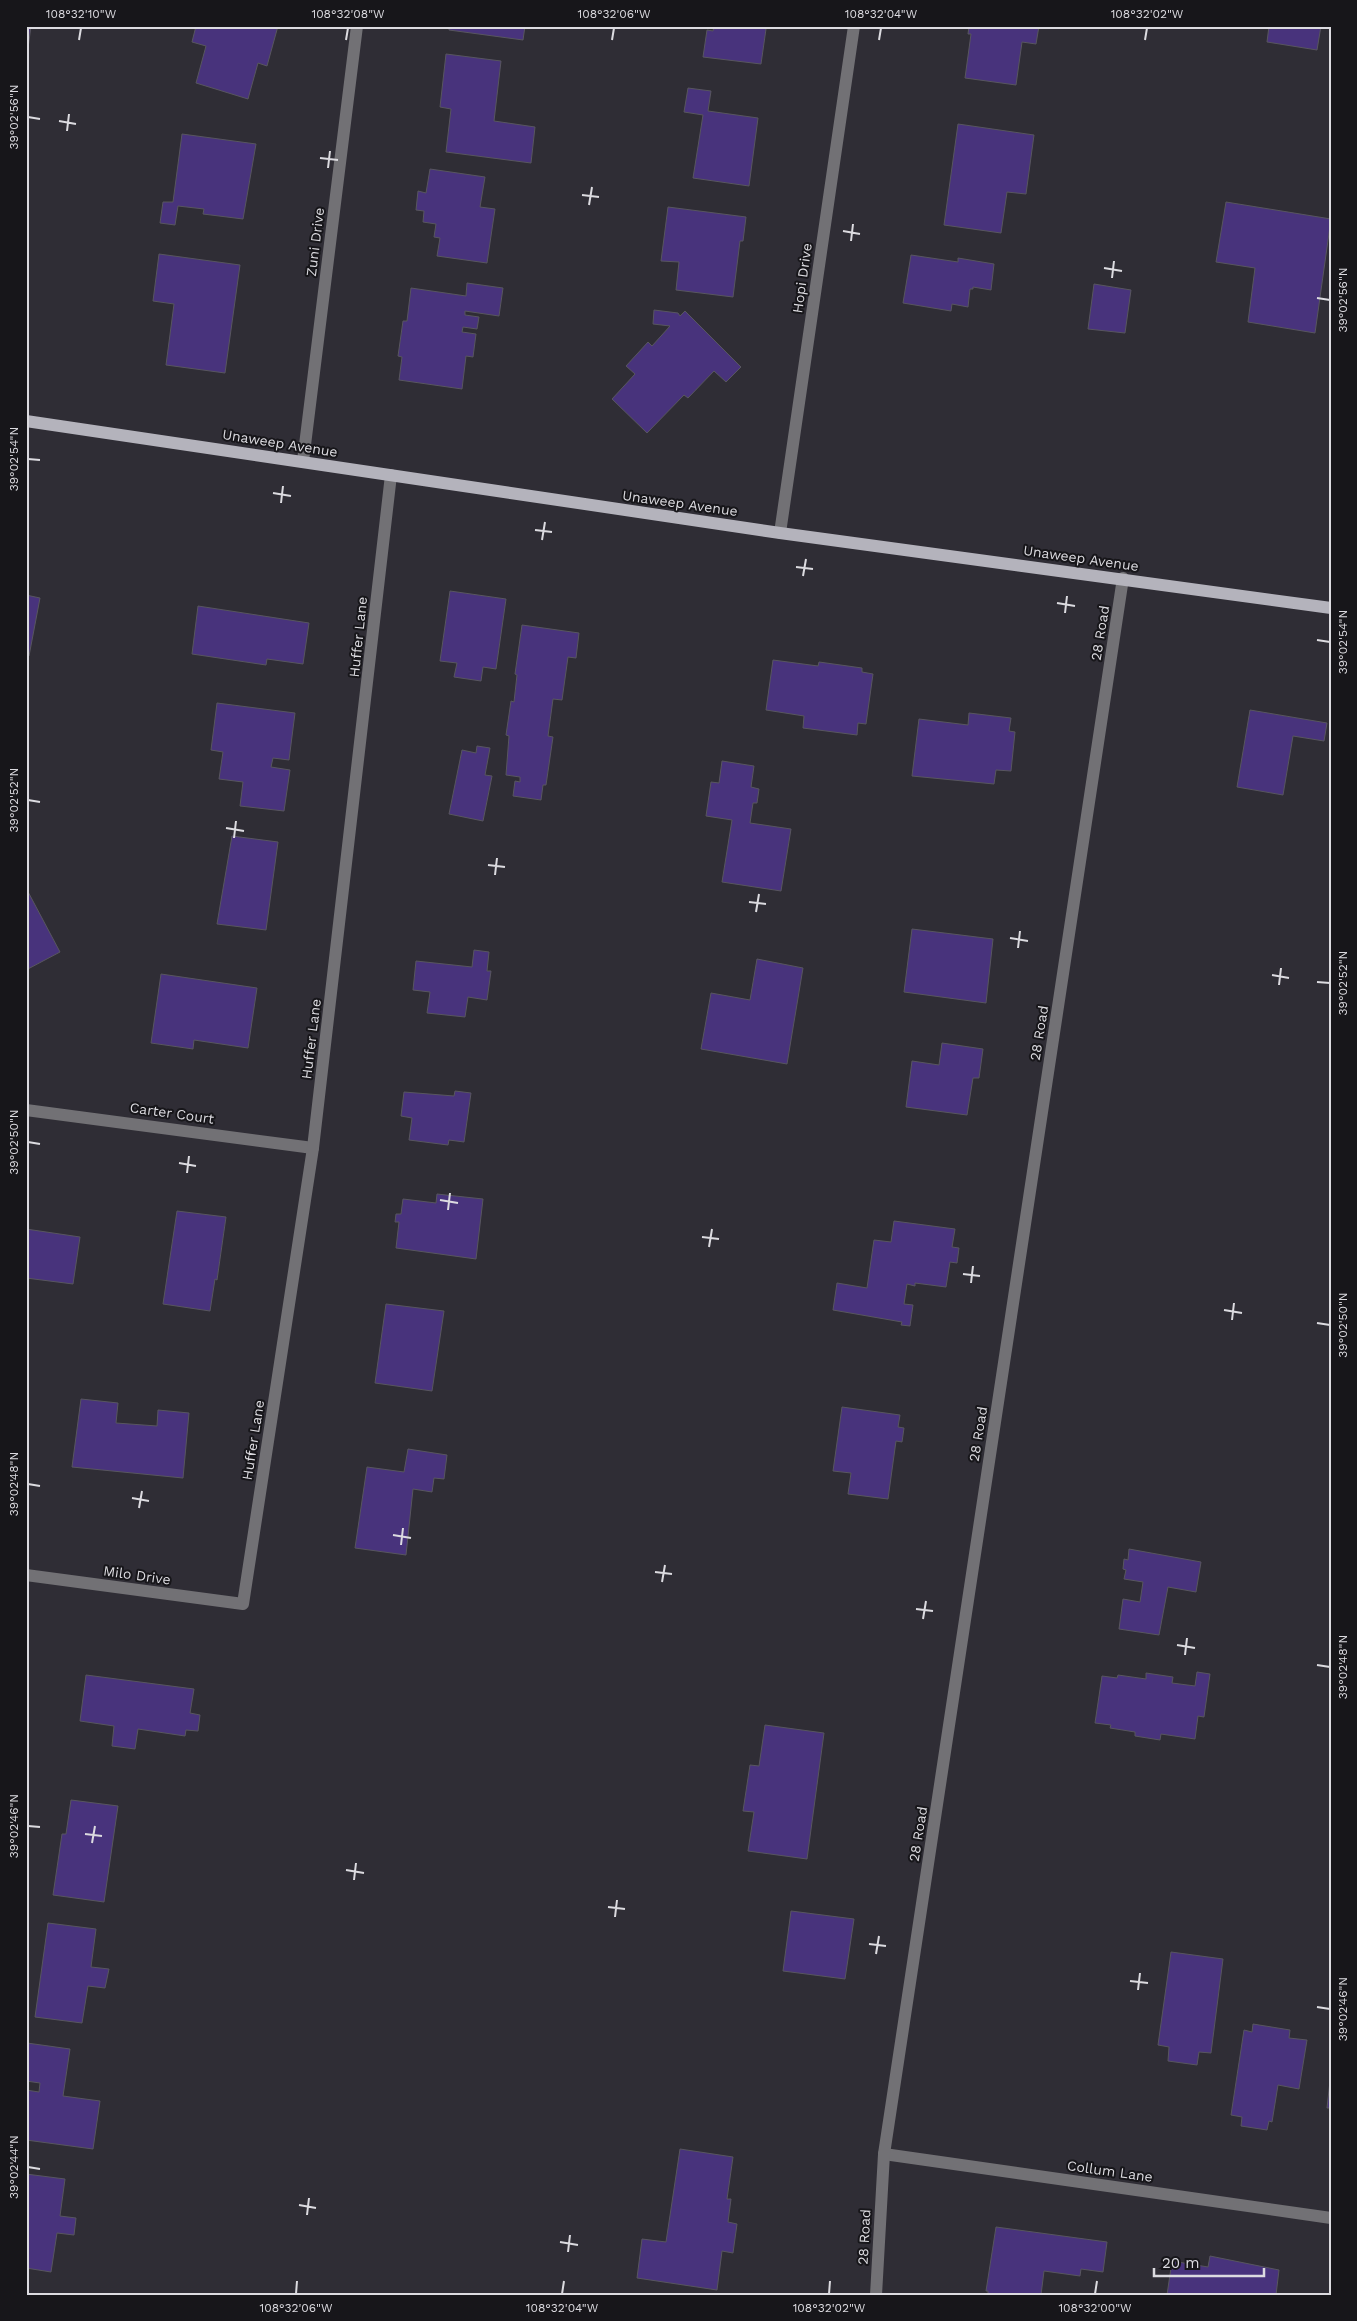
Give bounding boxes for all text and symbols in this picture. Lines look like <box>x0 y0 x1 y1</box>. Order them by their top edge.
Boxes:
text: 108°32'10"W <box>46 7 117 21</box>
text: 108°32'08"W <box>311 7 385 21</box>
text: 108°32'06"W <box>578 7 651 21</box>
text: 108°32'04"W <box>845 7 918 21</box>
text: 108°32'02"W <box>1111 7 1184 21</box>
text: 39°02'56"N <box>7 84 21 150</box>
street label: Zuni Drive <box>303 207 327 277</box>
street label: Hopi Drive <box>789 242 815 314</box>
text: 39°02'56"N <box>1336 267 1350 333</box>
street label: Unaweep Avenue <box>221 426 339 460</box>
text: 39°02'54"N <box>7 427 21 491</box>
street label: Unaweep Avenue <box>621 487 739 519</box>
street label: Unaweep Avenue <box>1022 542 1140 574</box>
street label: Huffer Lane <box>346 596 370 678</box>
street label: 28 Road <box>1088 604 1112 662</box>
text: 39°02'54"N <box>1336 610 1350 674</box>
text: 39°02'52"N <box>7 768 21 832</box>
text: 39°02'52"N <box>1336 951 1350 1015</box>
street label: Huffer Lane <box>298 998 324 1080</box>
street label: 28 Road <box>1027 1004 1051 1062</box>
street label: Carter Court <box>129 1099 215 1127</box>
text: 39°02'50"N <box>7 1109 21 1175</box>
text: 39°02'50"N <box>1336 1292 1350 1358</box>
street label: Huffer Lane <box>239 1399 267 1481</box>
street label: 28 Road <box>966 1405 990 1463</box>
text: 39°02'48"N <box>7 1452 21 1516</box>
street label: Milo Drive <box>102 1562 172 1588</box>
text: 39°02'48"N <box>1336 1635 1350 1699</box>
text: 39°02'46"N <box>7 1794 21 1858</box>
street label: 28 Road <box>906 1805 930 1863</box>
text: 39°02'46"N <box>1336 1977 1350 2041</box>
text: 39°02'44"N <box>7 2135 21 2199</box>
street label: Collum Lane <box>1066 2157 1154 2185</box>
street label: 28 Road <box>855 2209 873 2265</box>
scale bar <box>1154 2246 1264 2278</box>
text: 20 m <box>1162 2254 1200 2272</box>
text: 108°32'06"W <box>260 2301 333 2315</box>
text: 108°32'04"W <box>526 2301 599 2315</box>
text: 108°32'02"W <box>793 2301 866 2315</box>
text: 108°32'00"W <box>1058 2301 1132 2315</box>

